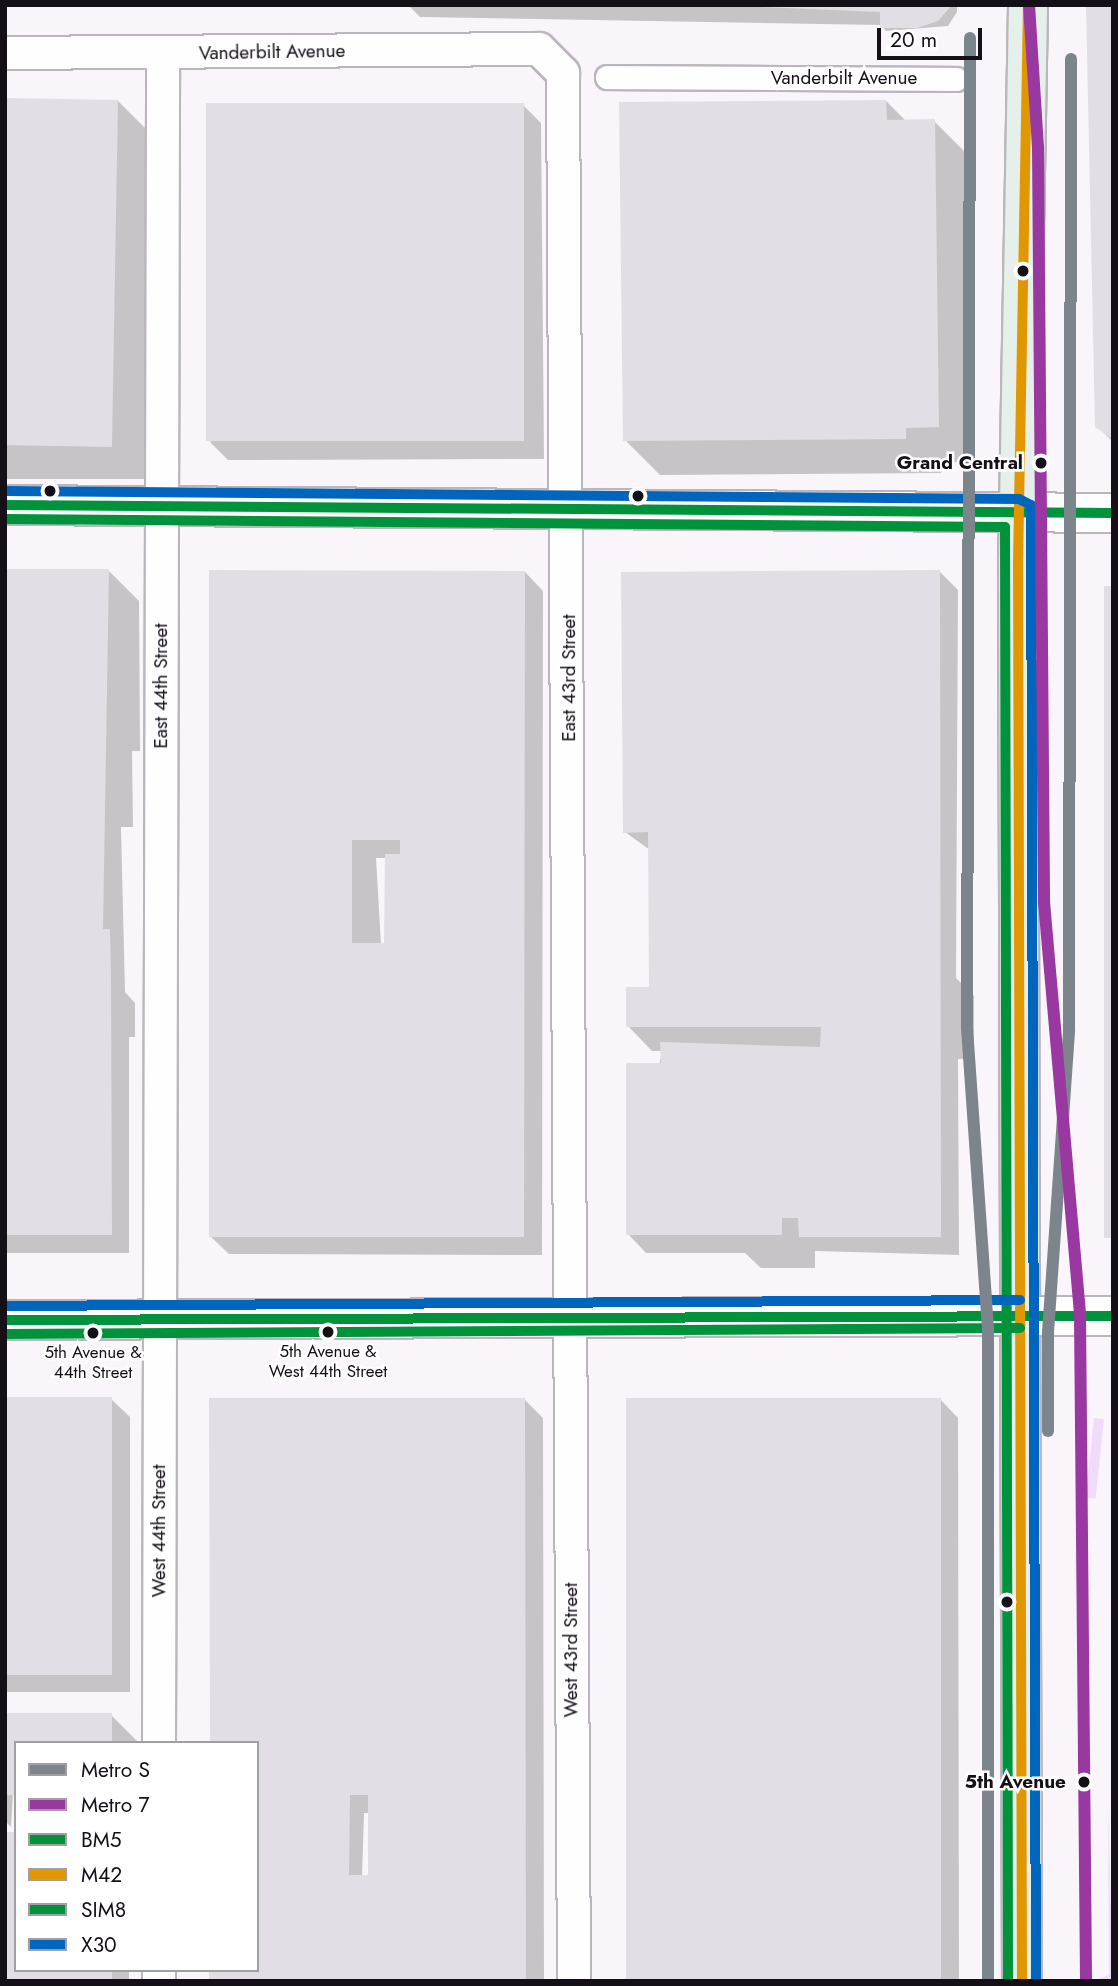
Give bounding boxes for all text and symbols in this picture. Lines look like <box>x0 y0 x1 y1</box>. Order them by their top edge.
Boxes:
scale bar <box>880 14 985 58</box>
text: 20 m <box>890 25 937 55</box>
street label: Vanderbilt Avenue <box>199 39 345 65</box>
street label: Vanderbilt Avenue <box>771 67 917 89</box>
unlabelled marker <box>1016 264 1030 278</box>
marker: Grand Central <box>1029 451 1053 475</box>
place label: Grand Central <box>897 452 1023 474</box>
unlabelled marker <box>43 484 57 498</box>
unlabelled marker <box>631 489 645 503</box>
street label: East 43rd Street <box>558 614 580 742</box>
street label: East 44th Street <box>150 623 172 749</box>
marker: 5th Avenue & West 44th Street <box>321 1325 335 1339</box>
marker: 5th Avenue & 44th Street <box>86 1326 100 1340</box>
place label: 5th Avenue & West 44th Street <box>269 1342 387 1382</box>
place label: 5th Avenue & 44th Street <box>44 1343 142 1383</box>
street label: West 44th Street <box>148 1465 170 1597</box>
street label: West 43rd Street <box>560 1583 582 1717</box>
unlabelled marker <box>1000 1595 1014 1609</box>
legend <box>14 1741 259 1972</box>
text: Metro S <box>81 1755 150 1785</box>
marker: 5th Avenue <box>1072 1770 1096 1794</box>
place label: 5th Avenue <box>965 1771 1066 1793</box>
text: Metro 7 <box>81 1790 150 1820</box>
text: BM5 <box>81 1825 122 1855</box>
text: M42 <box>81 1860 122 1890</box>
text: SIM8 <box>81 1895 126 1925</box>
text: X30 <box>81 1930 117 1960</box>

